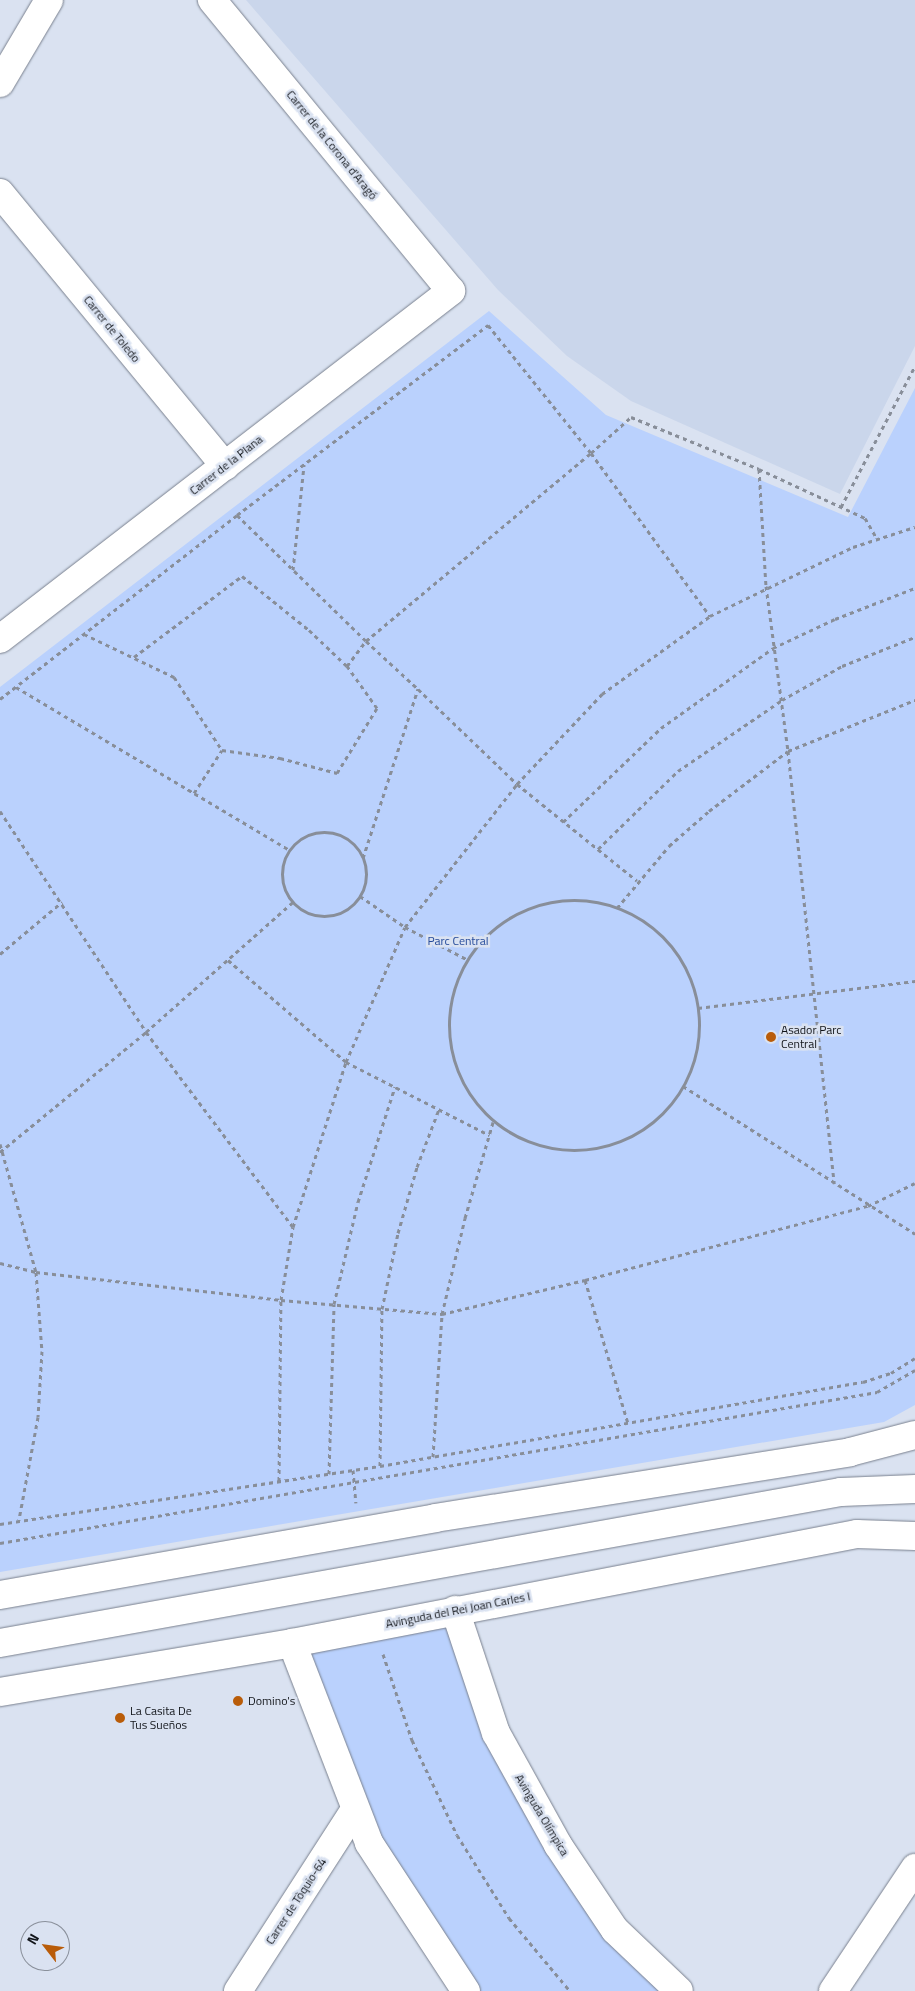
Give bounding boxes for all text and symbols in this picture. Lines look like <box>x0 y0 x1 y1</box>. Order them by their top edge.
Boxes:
street label: Carrer de la Corona d'Aragó <box>283 87 381 203</box>
street label: Carrer de Toledo <box>81 293 143 365</box>
street label: Carrer de la Plana <box>187 432 265 498</box>
park label: Parc Central <box>428 934 488 948</box>
place label: Asador Parc Central <box>781 1023 842 1051</box>
marker: Asador Parc Central <box>765 1031 777 1043</box>
street label: Avinguda del Rei Joan Carles I <box>384 1589 532 1631</box>
place label: Domino's <box>248 1694 295 1708</box>
marker: Domino's <box>232 1695 244 1707</box>
place label: La Casita De Tus Sueños <box>130 1704 192 1732</box>
marker: La Casita De Tus Sueños <box>114 1712 126 1724</box>
street label: Avinguda Olímpica <box>512 1771 572 1859</box>
street label: Carrer de Tòquio-64 <box>263 1855 329 1947</box>
north arrow <box>20 1921 70 1971</box>
text: N <box>21 1929 44 1948</box>

